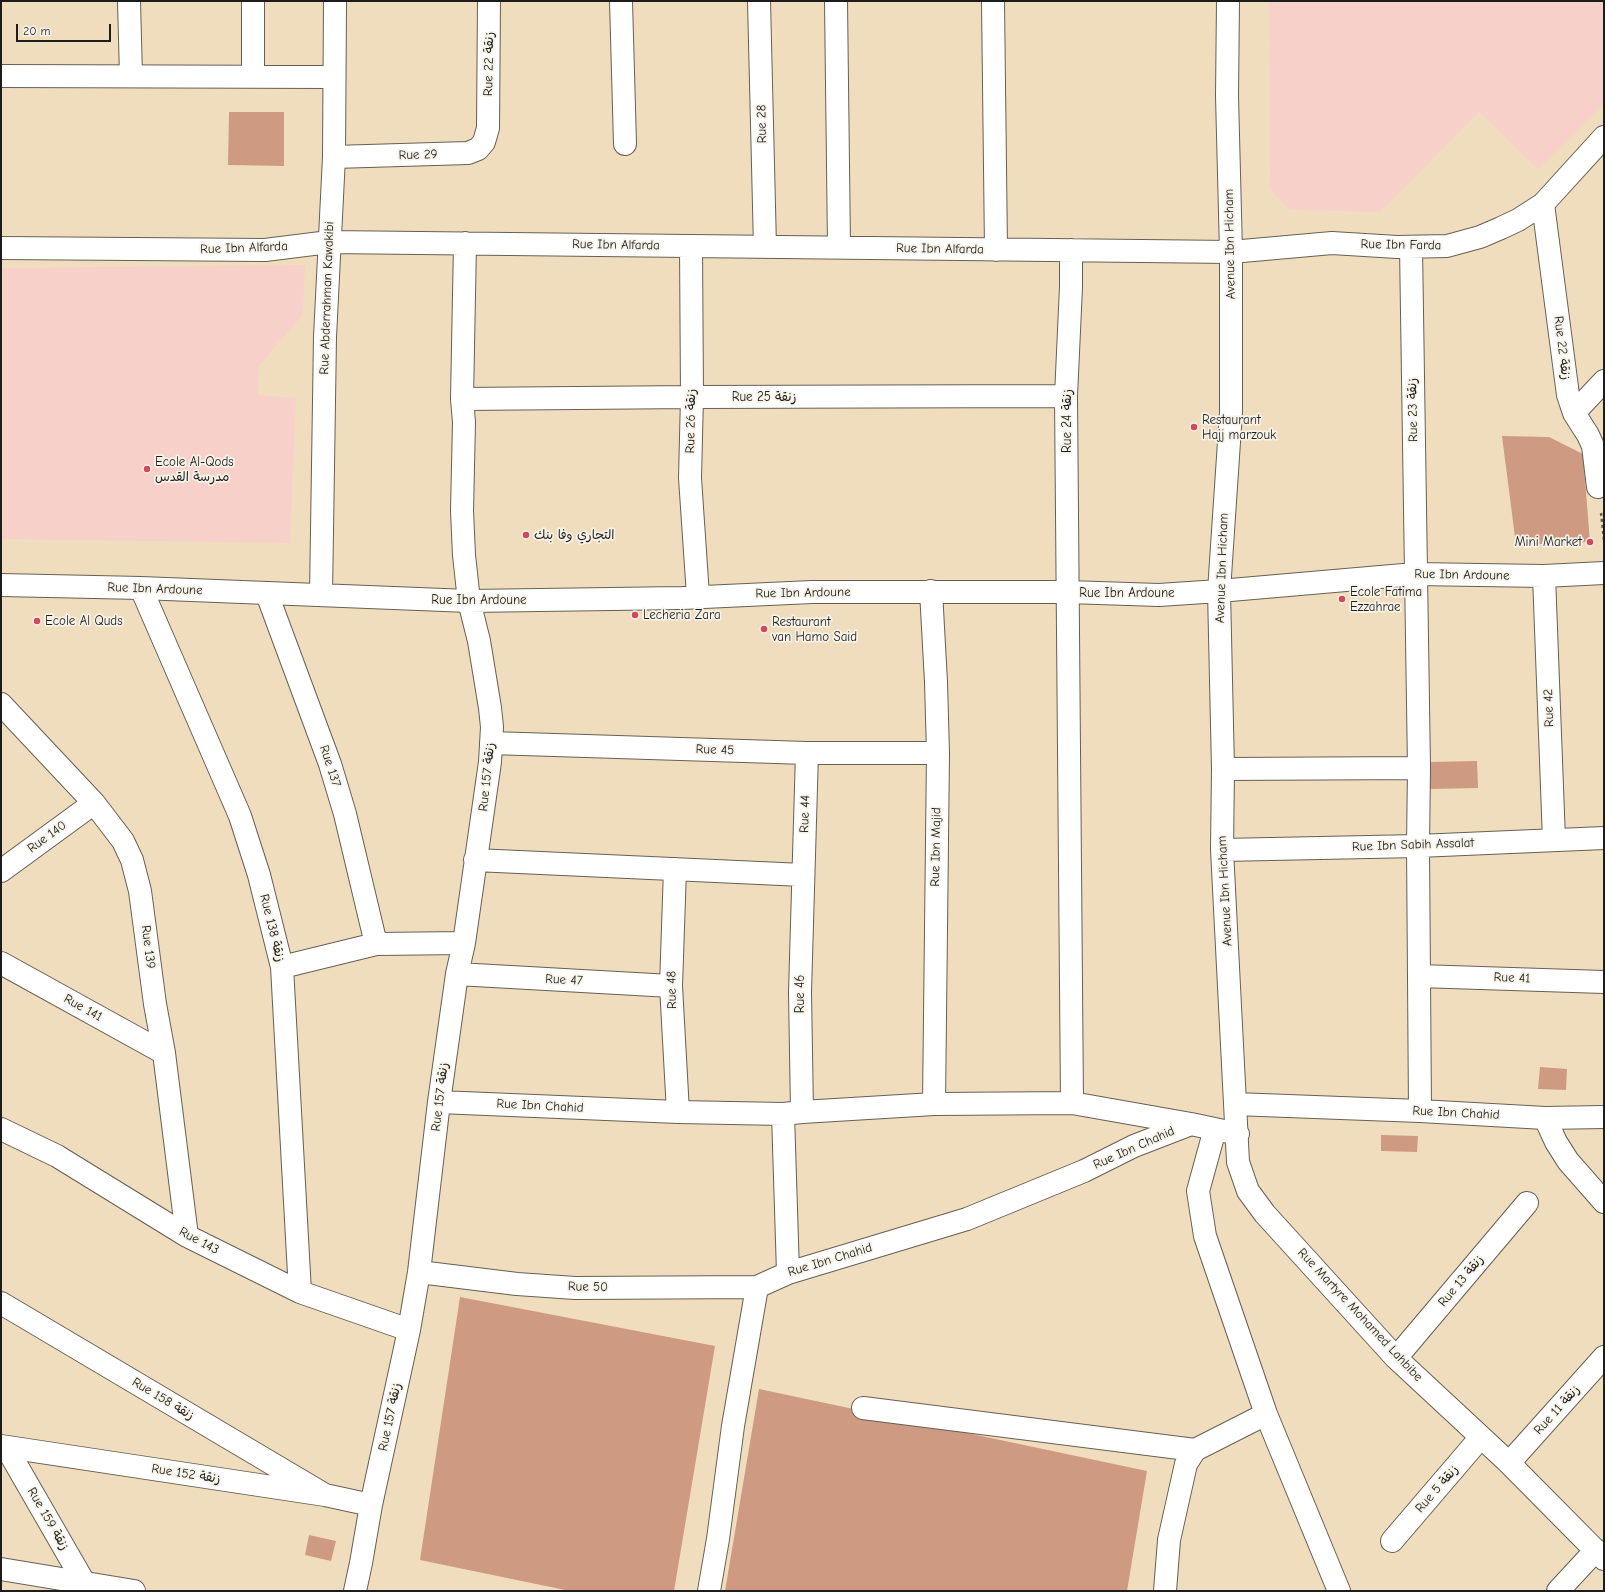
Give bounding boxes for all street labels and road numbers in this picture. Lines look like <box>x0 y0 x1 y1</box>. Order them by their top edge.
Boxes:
street label: Rue 22 زنقة <box>481 32 497 96</box>
street label: Rue 28 <box>754 104 770 144</box>
street label: Rue 29 <box>398 147 438 163</box>
street label: Avenue Ibn Hicham <box>1221 189 1239 299</box>
street label: Rue Abderrahman Kawakibi <box>317 221 337 375</box>
street label: Rue Ibn Alfarda <box>572 236 660 254</box>
street label: Rue Ibn Farda <box>1361 236 1441 254</box>
street label: Rue Ibn Alfarda <box>200 239 288 257</box>
street label: Rue Ibn Alfarda <box>896 240 984 258</box>
street label: Rue 22 زنقة <box>1550 315 1574 381</box>
street label: Rue 23 زنقة <box>1405 378 1421 442</box>
street label: Rue 26 زنقة <box>683 388 699 454</box>
street label: Rue 25 زنقة <box>732 389 796 405</box>
street label: Rue 24 زنقة <box>1059 389 1075 453</box>
street label: Avenue Ibn Hicham <box>1212 512 1232 624</box>
street label: Rue Ibn Ardoune <box>1414 566 1510 584</box>
street label: Rue Ibn Ardoune <box>107 580 203 598</box>
street label: Rue Ibn Ardoune <box>755 584 851 602</box>
street label: Rue Ibn Ardoune <box>1079 585 1175 601</box>
street label: Rue Ibn Ardoune <box>431 592 527 608</box>
street label: Rue 42 <box>1541 689 1557 727</box>
street label: Rue 157 زنقة <box>476 742 498 812</box>
street label: Rue 45 <box>695 742 735 758</box>
street label: Rue 137 <box>316 743 344 789</box>
street label: Rue 44 <box>797 795 813 833</box>
street label: Rue Ibn Majid <box>928 807 944 887</box>
street label: Rue 140 <box>24 818 70 856</box>
street label: Avenue Ibn Hicham <box>1214 835 1236 947</box>
street label: Rue Ibn Sabih Assalat <box>1352 835 1474 855</box>
street label: Rue 138 زنقة <box>256 892 288 964</box>
street label: Rue 139 <box>138 924 158 970</box>
street label: Rue 41 <box>1493 970 1531 986</box>
street label: Rue 47 <box>545 971 583 989</box>
street label: Rue 48 <box>664 971 680 1009</box>
street label: Rue 46 <box>792 975 808 1013</box>
street label: Rue 141 <box>61 991 105 1025</box>
street label: Rue 157 زنقة <box>428 1062 452 1132</box>
street label: Rue Ibn Chahid <box>496 1096 584 1116</box>
street label: Rue Ibn Chahid <box>1412 1103 1500 1123</box>
street label: Rue Ibn Chahid <box>1091 1123 1177 1173</box>
street label: Rue 143 <box>176 1224 222 1258</box>
street label: Rue Ibn Chahid <box>786 1240 874 1280</box>
street label: Rue Martyre Mohamed Lahbibe <box>1294 1245 1426 1385</box>
street label: Rue 13 زنقة <box>1435 1252 1487 1310</box>
street label: Rue 50 <box>568 1279 608 1295</box>
street label: Rue 158 زنقة <box>129 1374 197 1424</box>
street label: Rue 157 زنقة <box>375 1382 405 1452</box>
street label: Rue 11 زنقة <box>1531 1382 1583 1438</box>
street label: Rue 152 زنقة <box>150 1461 222 1487</box>
street label: Rue 5 زنقة <box>1412 1462 1462 1516</box>
street label: Rue 159 زنقة <box>24 1485 72 1553</box>

